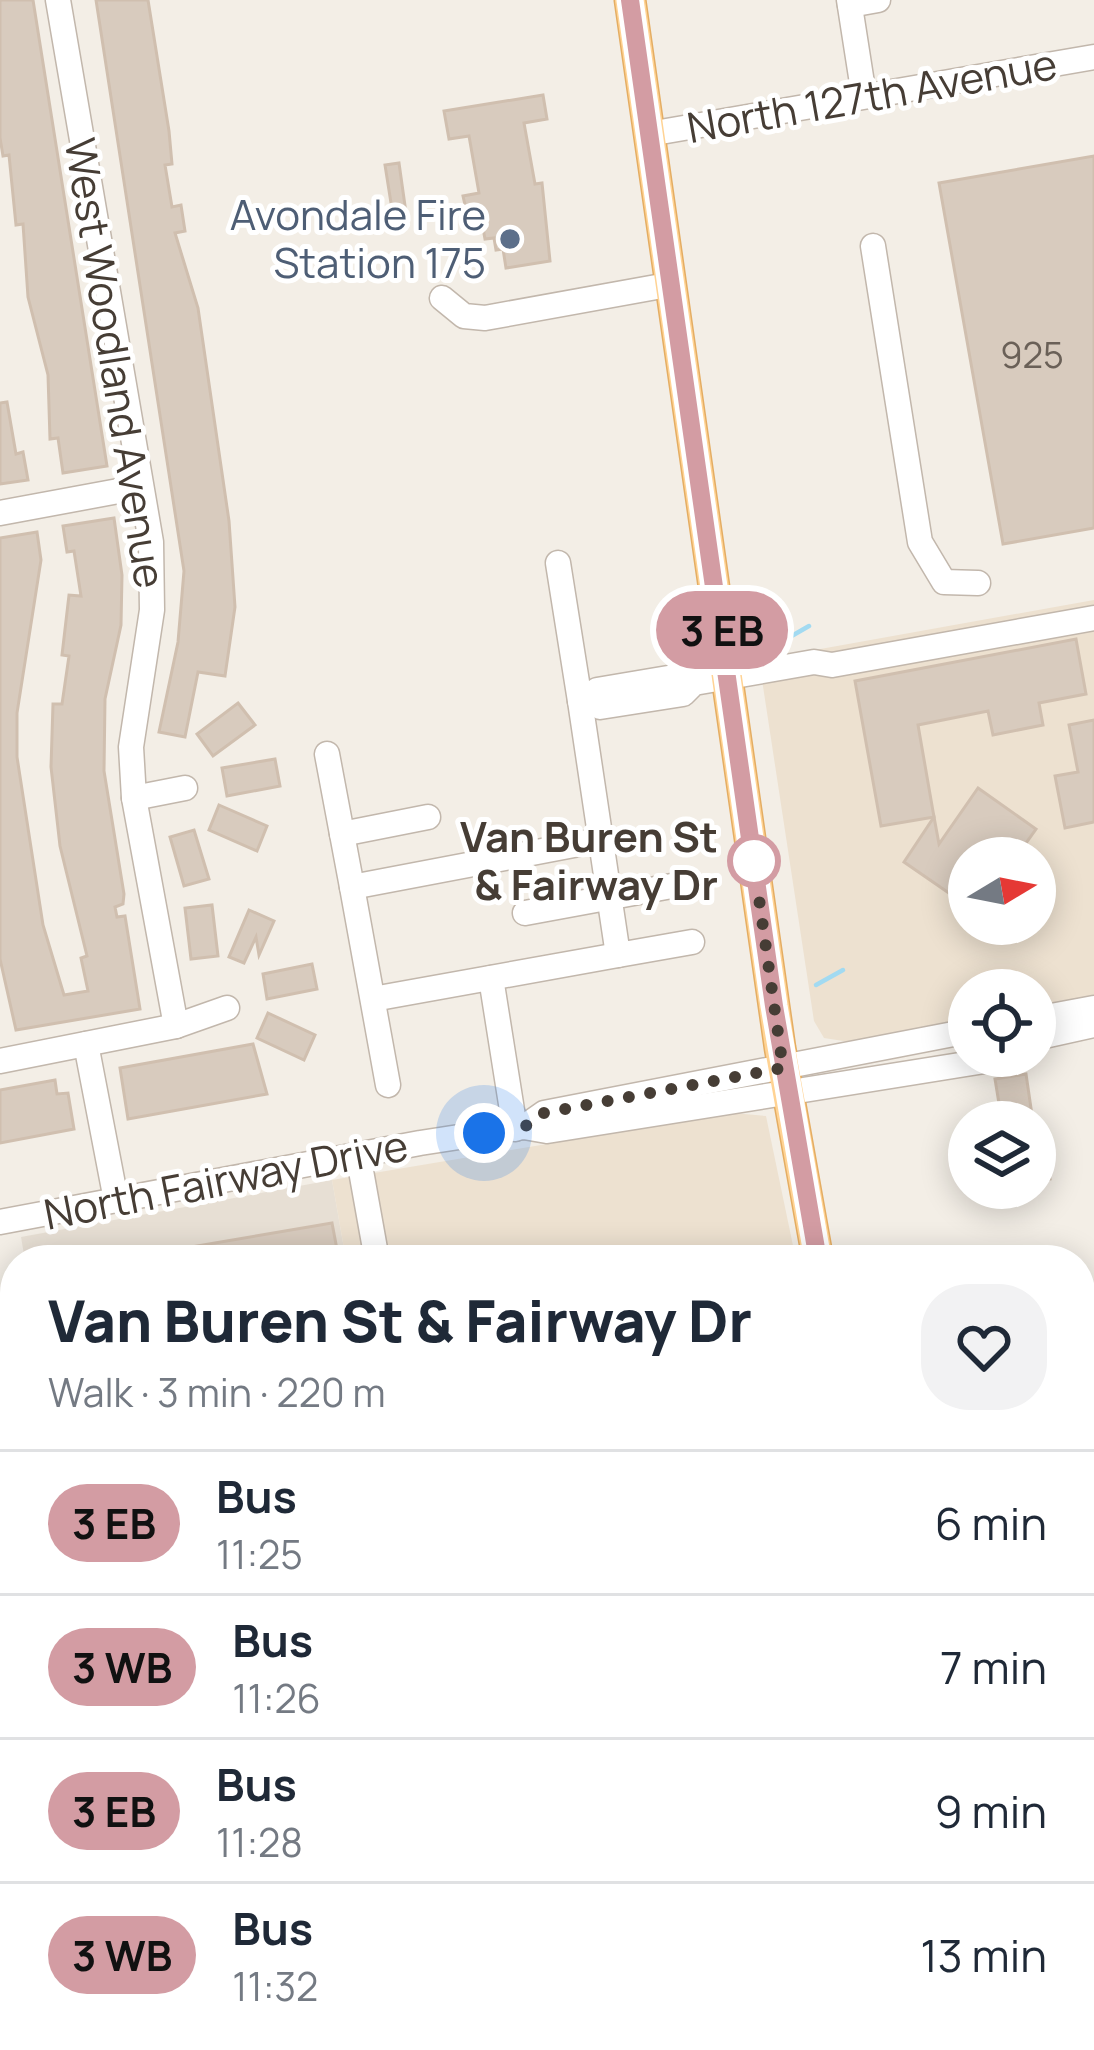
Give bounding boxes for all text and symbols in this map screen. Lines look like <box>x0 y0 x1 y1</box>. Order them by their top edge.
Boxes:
street label: North 127th Avenue <box>683 34 1061 156</box>
street label: West Woodland Avenue <box>52 134 180 592</box>
place label: Avondale Fire Station 175 <box>230 185 486 291</box>
marker: Avondale Fire Station 175 <box>497 226 523 252</box>
house number: 925 <box>1000 330 1064 379</box>
line badge: 3 EB <box>638 591 806 669</box>
text: 3 EB <box>680 601 764 659</box>
place label: Van Buren St & Fairway Dr <box>460 807 718 913</box>
marker: Van Buren St & Fairway Dr <box>729 836 779 886</box>
north arrow <box>948 837 1056 945</box>
map controls <box>948 837 1056 1209</box>
button: locate <box>948 969 1056 1077</box>
button: layers <box>948 1101 1056 1209</box>
your location <box>454 1103 514 1163</box>
street label: North Fairway Drive <box>39 1115 413 1243</box>
text: Van Buren St & Fairway Dr <box>48 1281 752 1359</box>
button: heart <box>921 1284 1047 1410</box>
text: Walk · 3 min · 220 m <box>48 1365 386 1419</box>
text: Bus <box>216 1465 297 1527</box>
text: 6 min <box>935 1492 1047 1554</box>
text: 3 EB <box>72 1494 156 1552</box>
text: 11:25 <box>216 1527 303 1581</box>
text: Bus <box>232 1609 313 1671</box>
text: 7 min <box>940 1636 1047 1698</box>
text: 3 WB <box>72 1638 172 1696</box>
text: 11:26 <box>232 1671 321 1725</box>
text: Bus <box>216 1753 297 1815</box>
text: 9 min <box>935 1780 1047 1842</box>
text: 3 EB <box>72 1782 156 1840</box>
text: 11:28 <box>216 1815 303 1869</box>
text: Bus <box>232 1897 313 1959</box>
text: 13 min <box>920 1924 1047 1986</box>
text: 3 WB <box>72 1926 172 1984</box>
text: 11:32 <box>232 1959 318 2013</box>

